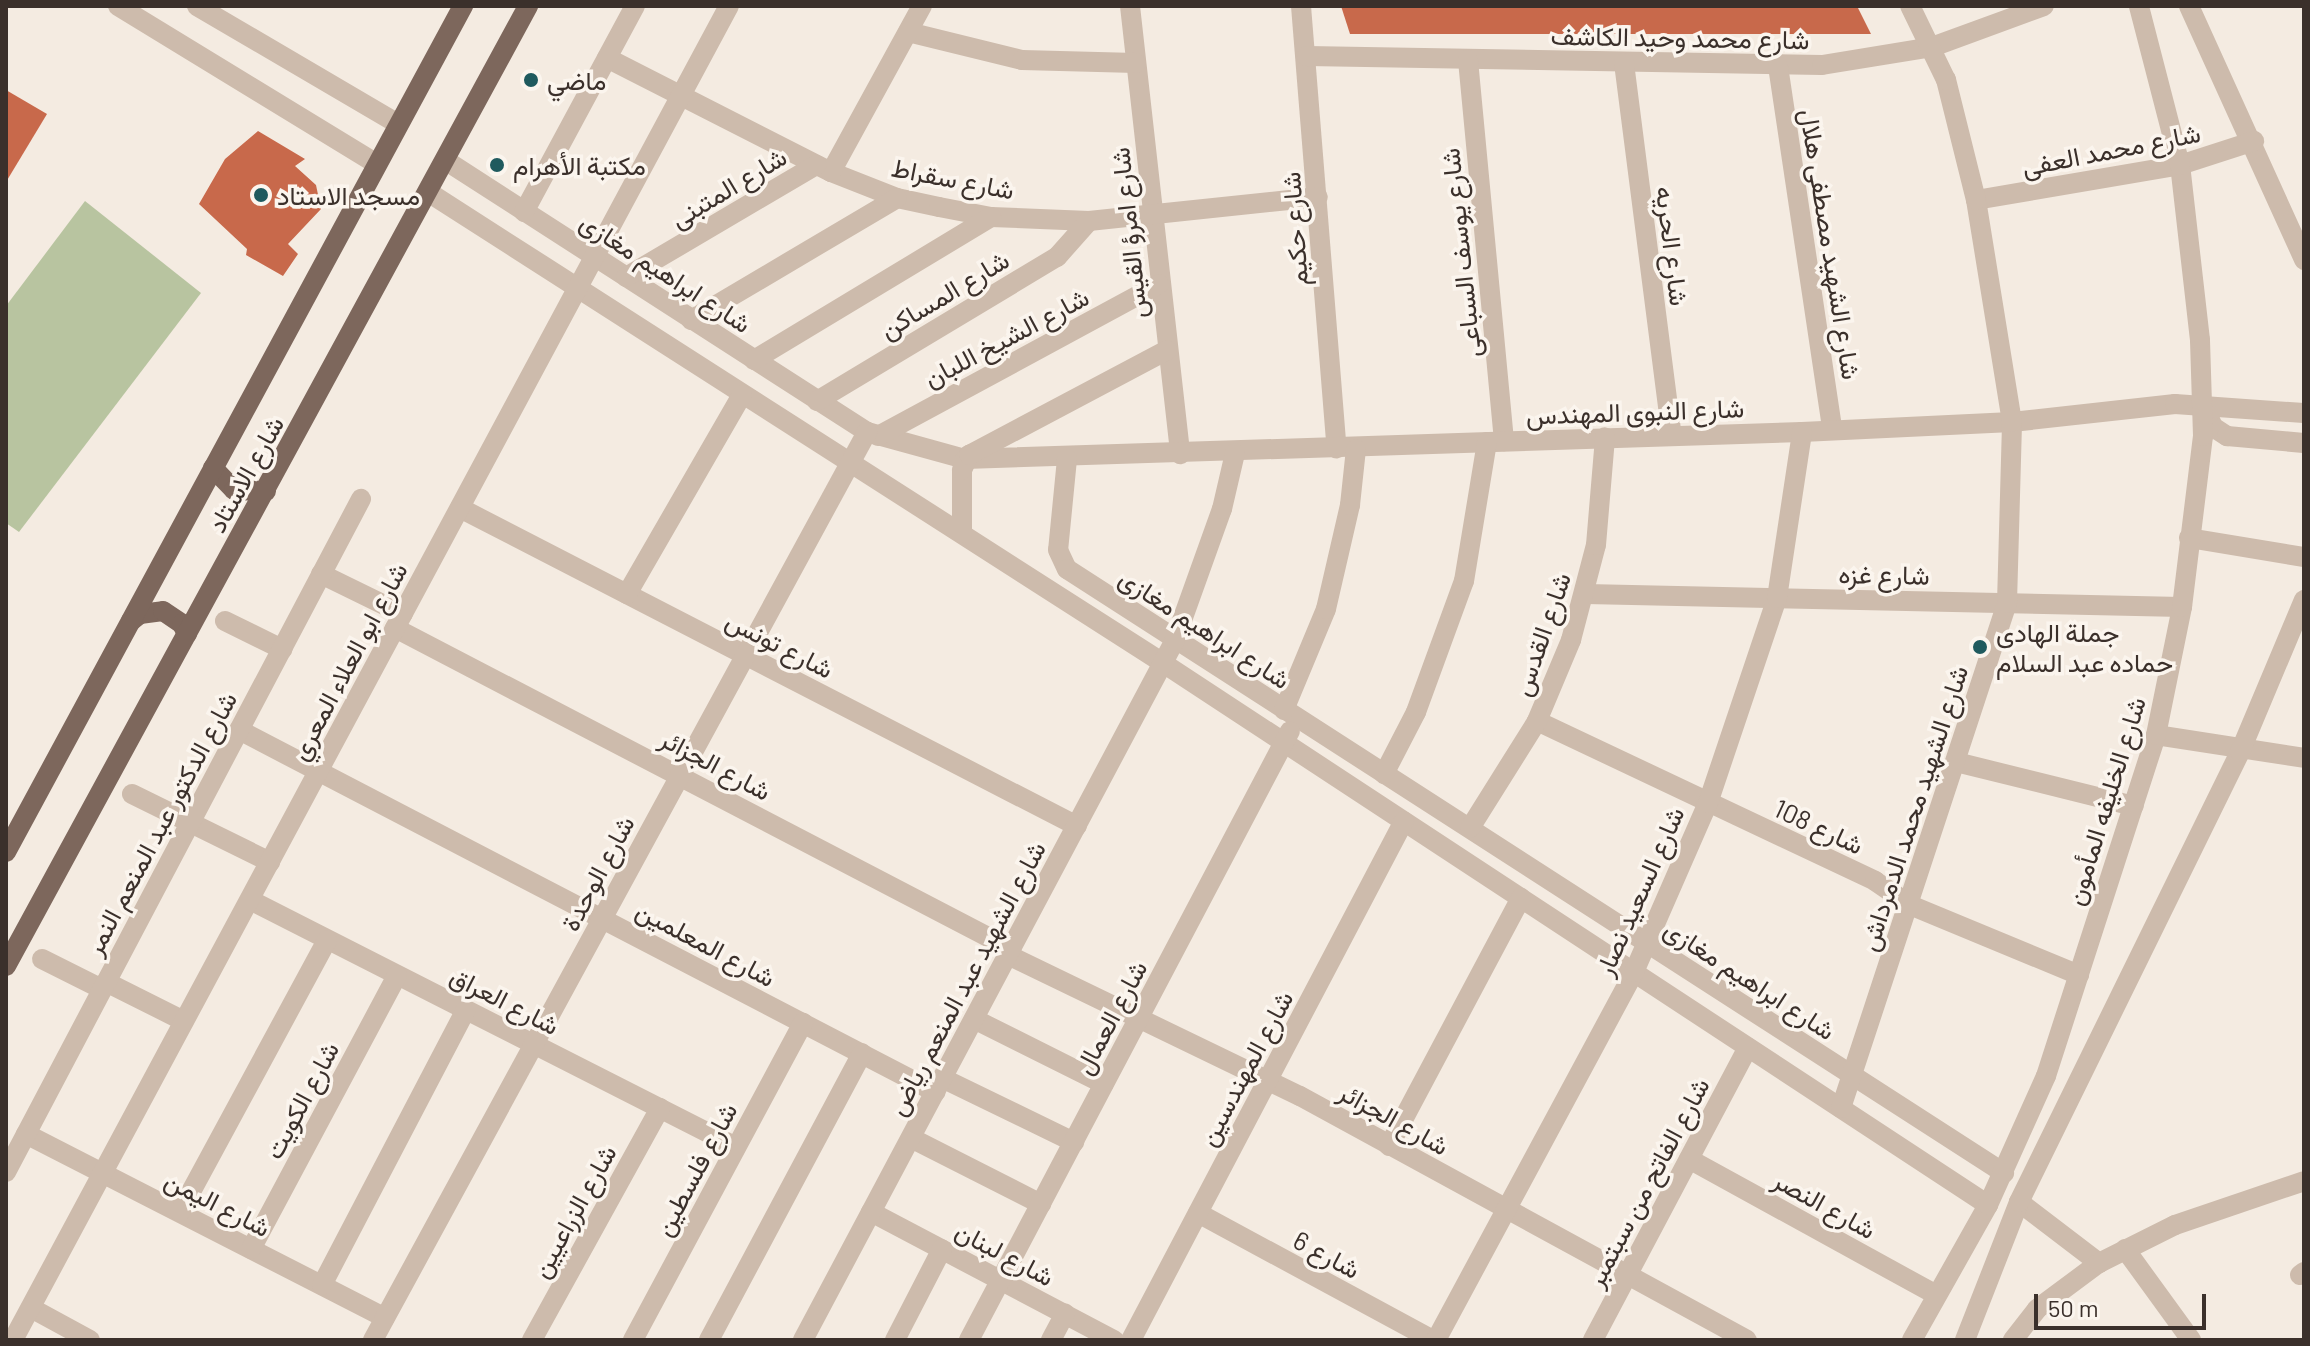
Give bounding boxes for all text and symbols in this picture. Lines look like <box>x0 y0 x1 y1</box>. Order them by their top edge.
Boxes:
street label: شارع محمد وحيد الكاشف <box>1550 19 1810 55</box>
place label: ماضي <box>547 64 606 96</box>
marker: ماضي <box>522 71 540 89</box>
street label: شارع الشهيد مصطفى هلال <box>1794 106 1868 382</box>
street label: شارع محمد العفى <box>2019 116 2203 182</box>
street label: شارع المتبنى <box>664 140 792 234</box>
street label: شارع امرؤ القيس <box>1104 146 1152 320</box>
street label: شارع يوسف السباعى <box>1434 147 1486 359</box>
place label: مكتبة الأهرام <box>513 149 646 181</box>
street label: شارع سقراط <box>889 151 1017 205</box>
marker: مكتبة الأهرام <box>488 156 506 174</box>
street label: شارع حكيم <box>1274 171 1314 287</box>
place label: مسجد الاستاد <box>277 179 420 211</box>
street label: شارع الحريه <box>1650 184 1696 308</box>
marker: مسجد الاستاد <box>252 186 270 204</box>
street label: شارع ابراهيم مغازى <box>575 205 757 339</box>
street label: شارع المساكن <box>874 243 1014 345</box>
street label: شارع الشيخ اللبان <box>918 280 1094 394</box>
street label: شارع النبوى المهندس <box>1525 392 1745 430</box>
street label: شارع الاستاد <box>200 410 290 538</box>
street label: شارع ابو العلاء المعري <box>283 557 413 765</box>
street label: شارع غزه <box>1838 558 1930 590</box>
street label: شارع ابراهيم مغازى <box>1114 561 1296 695</box>
street label: شارع القدس <box>1505 568 1577 700</box>
street label: شارع تونس <box>721 604 839 684</box>
place label: جملة الهادى حماده عبد السلام <box>1996 616 2173 678</box>
marker: جملة الهادى حماده عبد السلام <box>1971 638 1989 656</box>
street label: شارع الشهيد محمد الدمرداش <box>1852 661 1974 955</box>
street label: شارع الدكتور عبد المنعم النمر <box>77 686 243 960</box>
street label: شارع الخليفه المأمون <box>2058 693 2152 909</box>
street label: شارع الجزائر <box>655 722 777 806</box>
street label: شارع 108 <box>1769 792 1869 860</box>
street label: شارع السعيد نصار <box>1588 802 1690 980</box>
street label: شارع الوحدة <box>554 810 640 936</box>
street label: شارع الشهيد عبد المنعم رياض <box>880 836 1052 1120</box>
street label: شارع المعلمين <box>631 893 781 993</box>
street label: شارع ابراهيم مغازى <box>1659 912 1841 1046</box>
street label: شارع العمال <box>1067 955 1153 1079</box>
street label: شارع العراق <box>445 959 565 1041</box>
street label: شارع المهندسين <box>1191 985 1299 1151</box>
street label: شارع الكويت <box>257 1036 345 1164</box>
street label: شارع الفاتح من سبتمبر <box>1579 1072 1715 1292</box>
street label: شارع الجزائر <box>1334 1075 1454 1161</box>
street label: شارع فلسطين <box>647 1097 743 1241</box>
street label: شارع الزراعيين <box>524 1139 622 1283</box>
street label: شارع اليمن <box>160 1163 276 1243</box>
street label: شارع النصر <box>1768 1163 1882 1245</box>
street label: شارع لبنان <box>950 1214 1060 1292</box>
street label: شارع 6 <box>1288 1224 1366 1284</box>
scale bar <box>2038 1278 2210 1328</box>
text: 50 m <box>2048 1293 2099 1322</box>

